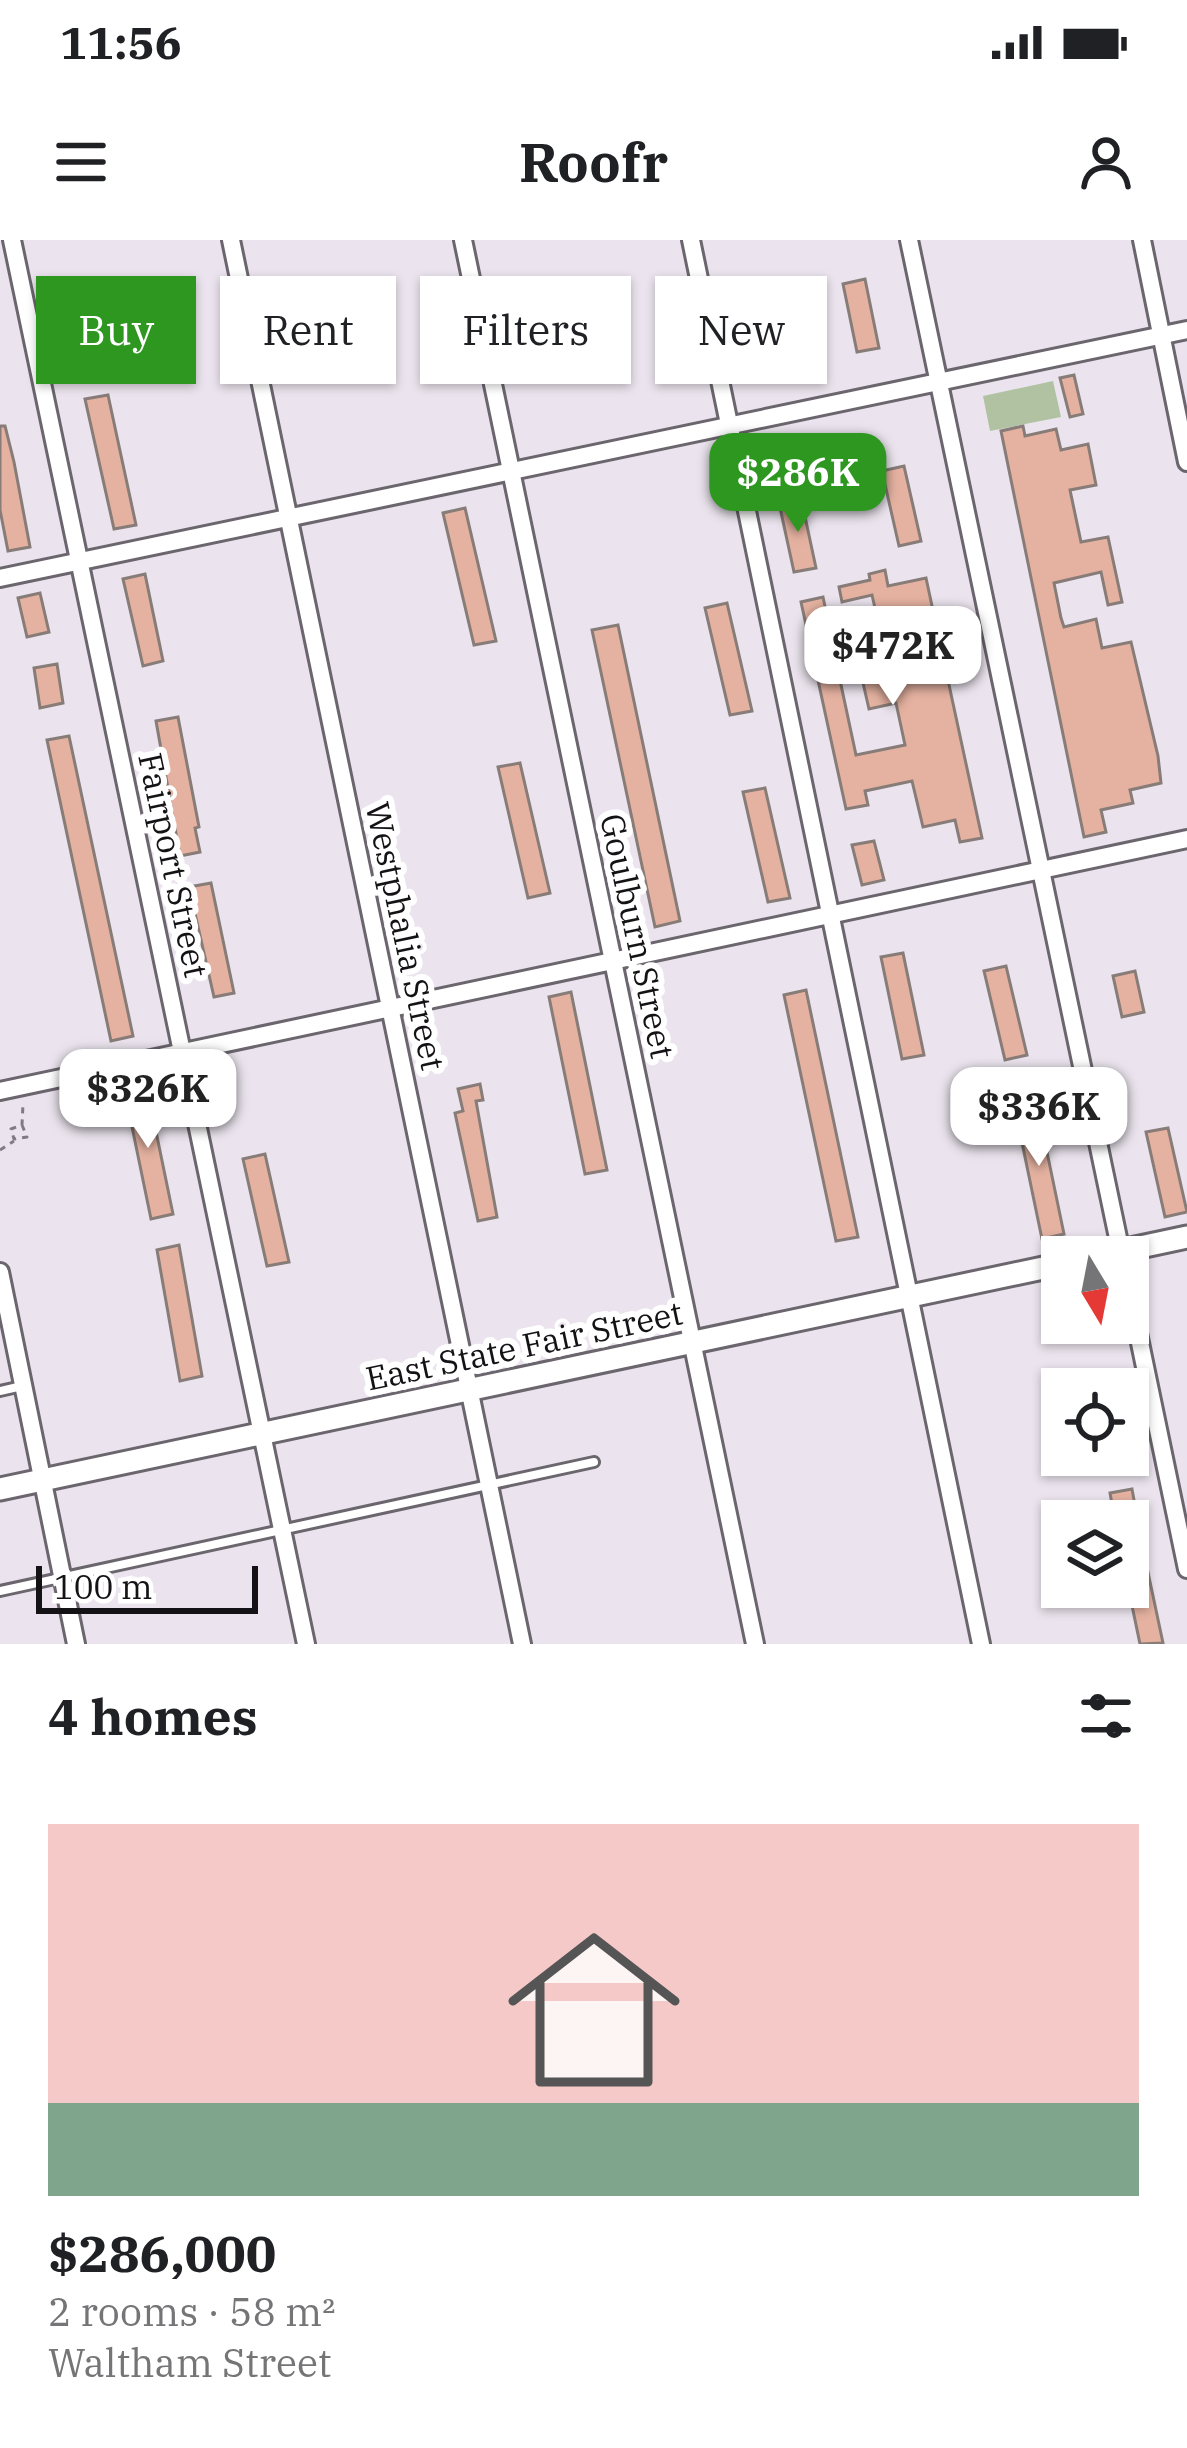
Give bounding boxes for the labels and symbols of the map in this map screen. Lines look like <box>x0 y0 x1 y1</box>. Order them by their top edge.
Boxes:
pin: $286K <box>714 433 882 535</box>
pin: $472K <box>809 606 977 708</box>
street label: Fairport Street <box>129 749 219 981</box>
street label: Westphalia Street <box>357 798 455 1074</box>
street label: Goulburn Street <box>591 810 685 1062</box>
pin: $326K <box>64 1049 232 1151</box>
pin: $336K <box>955 1067 1123 1169</box>
north arrow <box>1041 1236 1149 1344</box>
street label: East State Fair Street <box>362 1290 686 1400</box>
scale bar <box>36 1560 258 1613</box>

